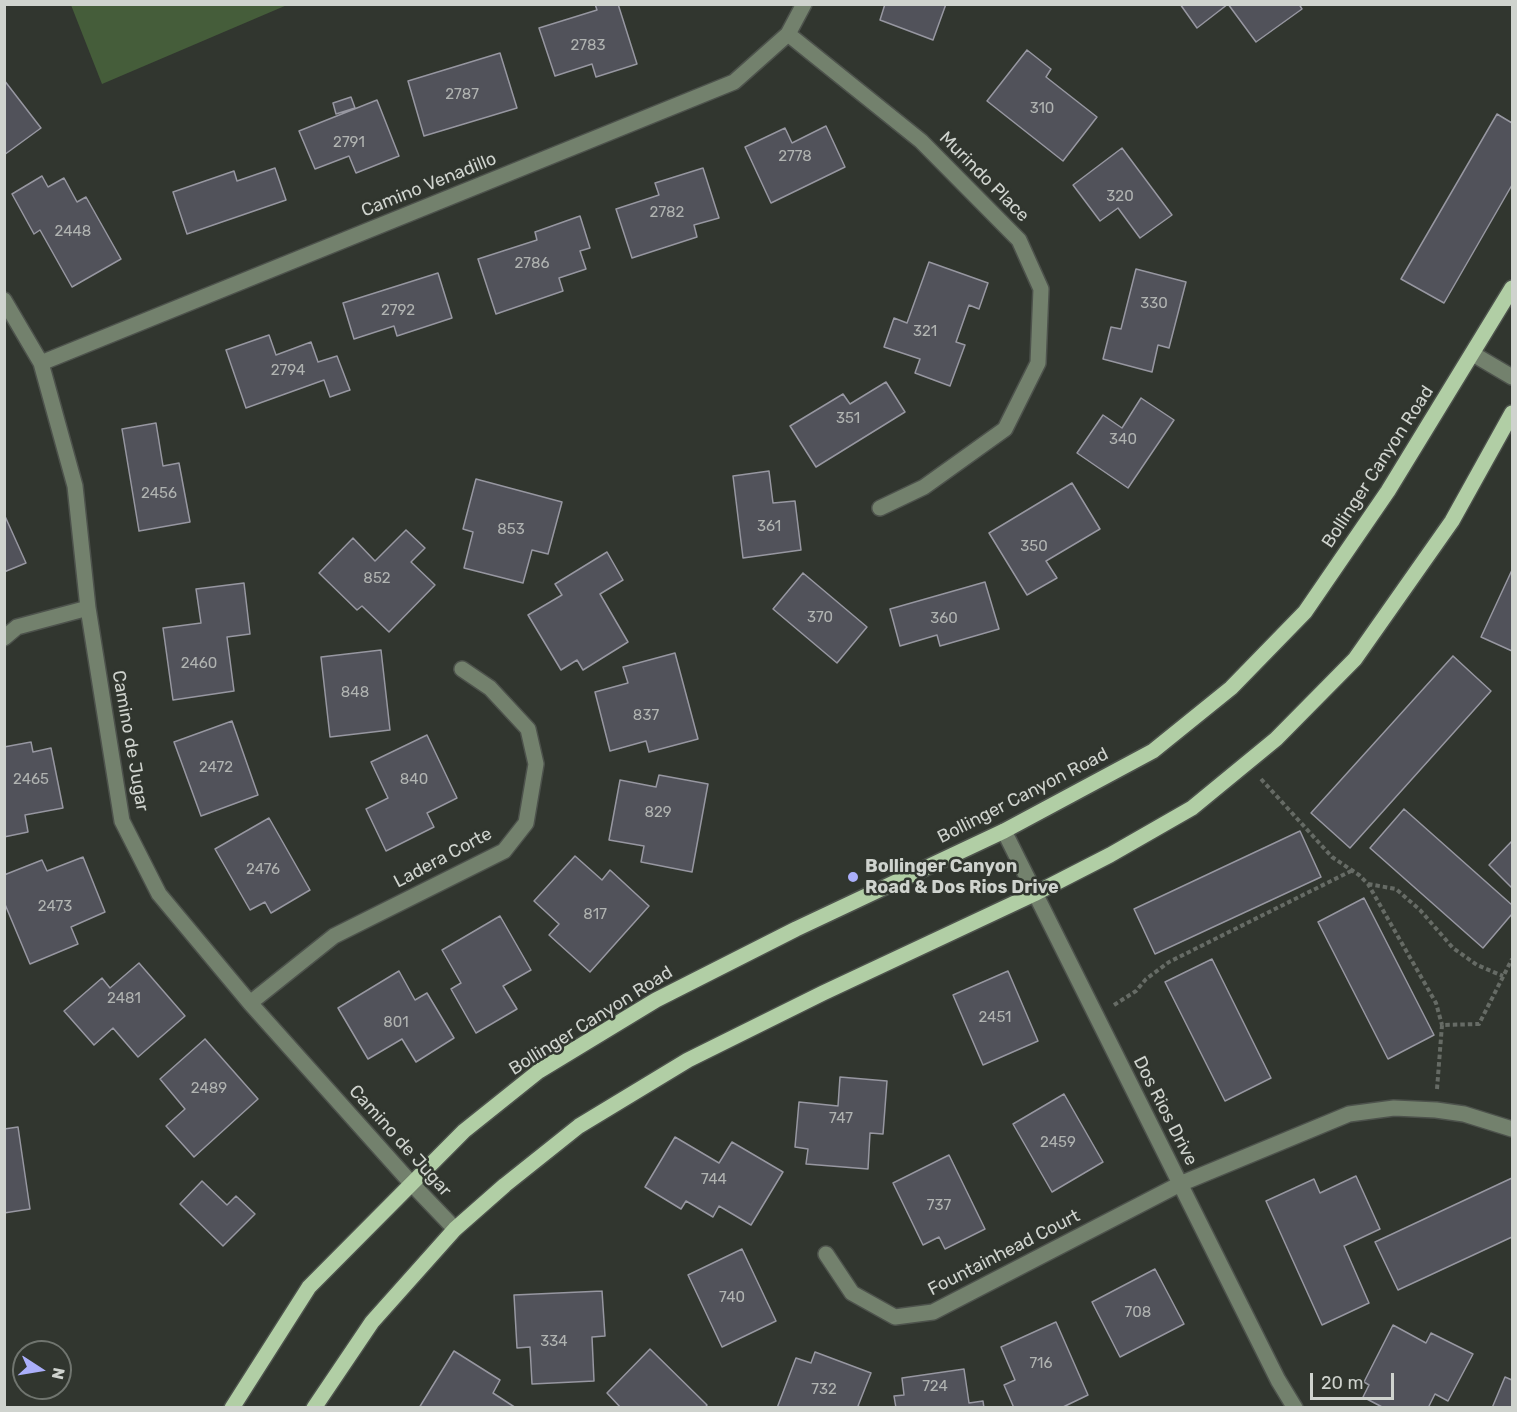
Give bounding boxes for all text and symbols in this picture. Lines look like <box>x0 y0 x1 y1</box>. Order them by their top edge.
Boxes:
house number: 2783 <box>570 37 606 55</box>
house number: 2787 <box>445 86 479 104</box>
house number: 310 <box>1030 100 1054 118</box>
street label: Murindo Place <box>934 127 1034 227</box>
house number: 2791 <box>333 134 365 152</box>
street label: Camino Venadillo <box>358 148 500 222</box>
house number: 2778 <box>778 148 812 166</box>
house number: 320 <box>1106 188 1134 206</box>
house number: 2782 <box>650 204 684 222</box>
house number: 2448 <box>55 223 91 241</box>
house number: 2786 <box>514 255 550 273</box>
house number: 330 <box>1140 295 1168 313</box>
house number: 2792 <box>381 302 415 320</box>
house number: 321 <box>913 323 937 341</box>
house number: 2794 <box>271 362 305 380</box>
street label: Bollinger Canyon Road <box>1317 382 1439 552</box>
house number: 351 <box>836 410 860 428</box>
house number: 340 <box>1109 431 1137 449</box>
house number: 2456 <box>141 485 177 503</box>
house number: 361 <box>757 518 781 536</box>
house number: 853 <box>497 521 525 539</box>
house number: 350 <box>1020 538 1048 556</box>
house number: 852 <box>363 570 391 588</box>
house number: 370 <box>807 609 833 627</box>
house number: 360 <box>930 610 958 628</box>
house number: 2460 <box>181 655 217 673</box>
street label: Camino de Jugar <box>107 669 153 813</box>
house number: 848 <box>341 684 369 702</box>
house number: 837 <box>633 707 659 725</box>
street label: Bollinger Canyon Road <box>934 743 1112 849</box>
house number: 2472 <box>199 759 233 777</box>
house number: 2465 <box>13 771 49 789</box>
house number: 840 <box>400 771 428 789</box>
house number: 829 <box>644 804 672 822</box>
street label: Ladera Corte <box>390 823 496 893</box>
place label: Bollinger Canyon Road & Dos Rios Drive <box>865 856 1059 898</box>
house number: 2476 <box>246 861 280 879</box>
marker: Bollinger Canyon Road & Dos Rios Drive <box>846 870 860 884</box>
house number: 2473 <box>38 898 72 916</box>
house number: 817 <box>583 906 607 924</box>
street label: Bollinger Canyon Road <box>505 962 677 1080</box>
house number: 2481 <box>107 990 141 1008</box>
house number: 2451 <box>978 1009 1012 1027</box>
house number: 801 <box>383 1014 409 1032</box>
street label: Dos Rios Drive <box>1128 1053 1202 1169</box>
house number: 2489 <box>191 1080 227 1098</box>
street label: Camino de Jugar <box>344 1081 456 1201</box>
house number: 747 <box>829 1110 853 1128</box>
house number: 2459 <box>1040 1134 1076 1152</box>
house number: 744 <box>701 1171 727 1189</box>
house number: 737 <box>927 1197 951 1215</box>
street label: Fountainhead Court <box>924 1205 1084 1301</box>
house number: 740 <box>719 1289 745 1307</box>
house number: 708 <box>1125 1304 1151 1322</box>
house number: 334 <box>540 1333 568 1351</box>
north arrow <box>12 1340 72 1400</box>
house number: 716 <box>1029 1355 1053 1373</box>
scale bar <box>1313 1361 1397 1399</box>
text: N <box>48 1366 69 1381</box>
text: 20 m <box>1321 1372 1363 1394</box>
house number: 724 <box>922 1378 948 1396</box>
house number: 732 <box>811 1381 837 1399</box>

